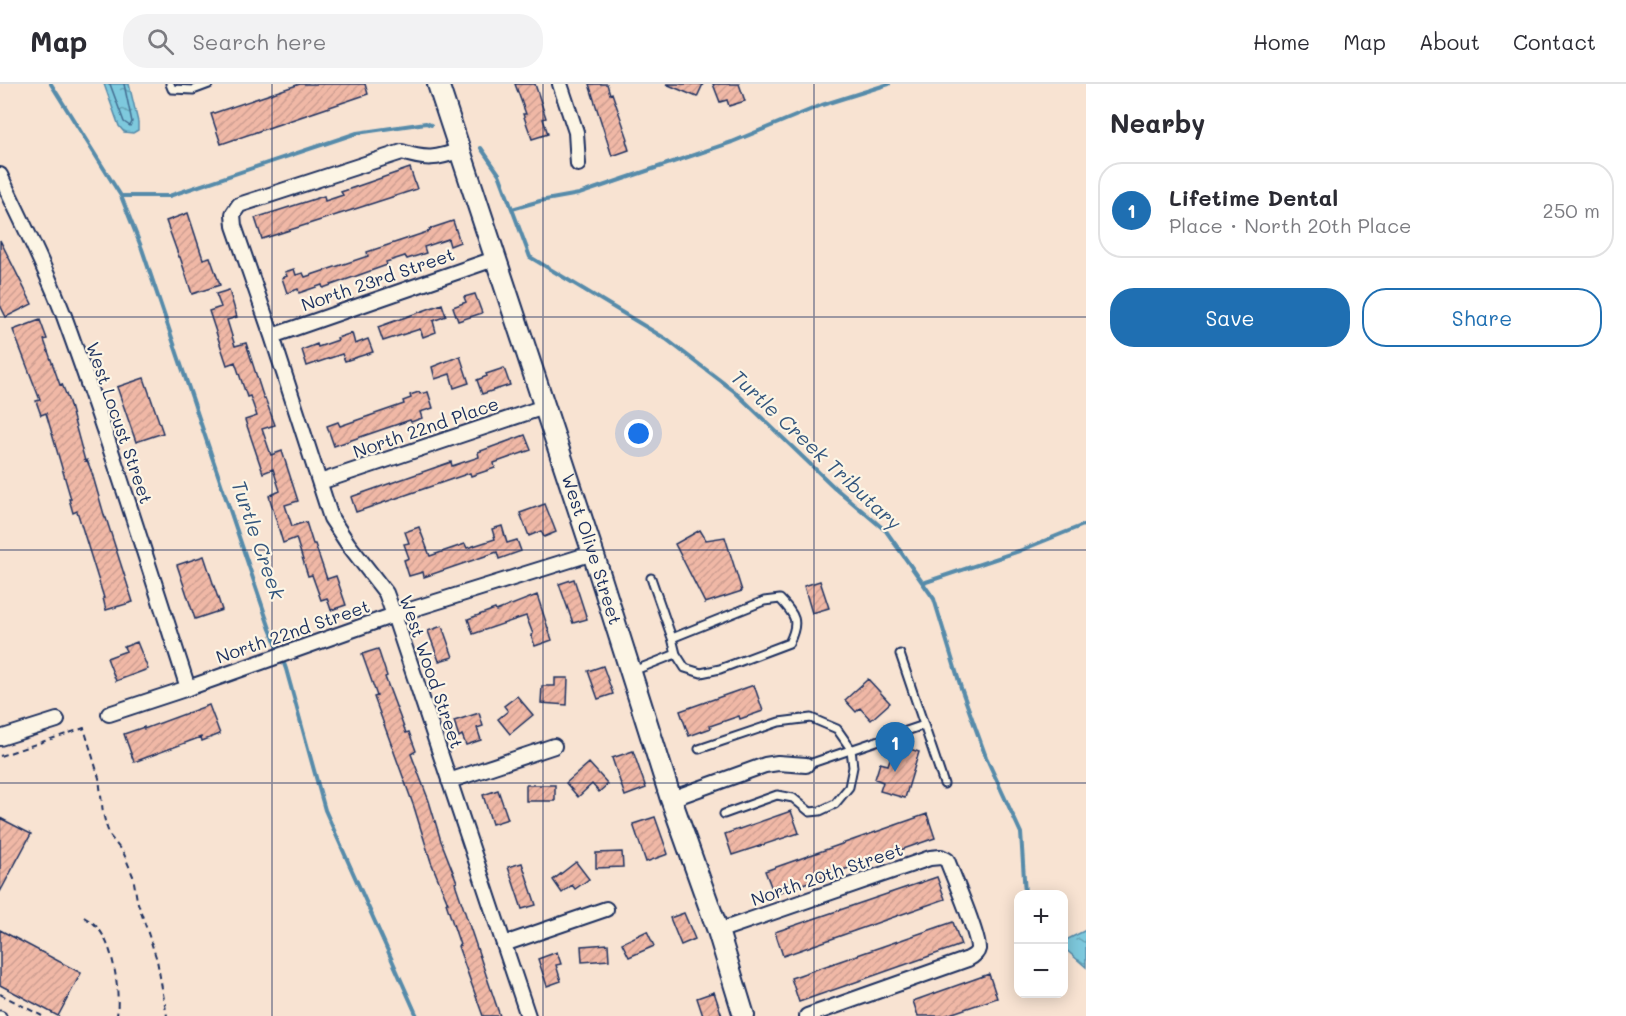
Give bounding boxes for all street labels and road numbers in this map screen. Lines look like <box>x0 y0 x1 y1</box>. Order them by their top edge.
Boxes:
street label: North 23rd Street <box>298 242 458 317</box>
street label: West Locust Street <box>81 339 159 507</box>
street label: North 22nd Place <box>350 391 502 463</box>
street label: West Olive Street <box>557 470 628 628</box>
street label: West Wood Street <box>394 592 469 752</box>
street label: North 22nd Street <box>212 593 373 669</box>
street label: North 20th Street <box>748 837 906 911</box>

